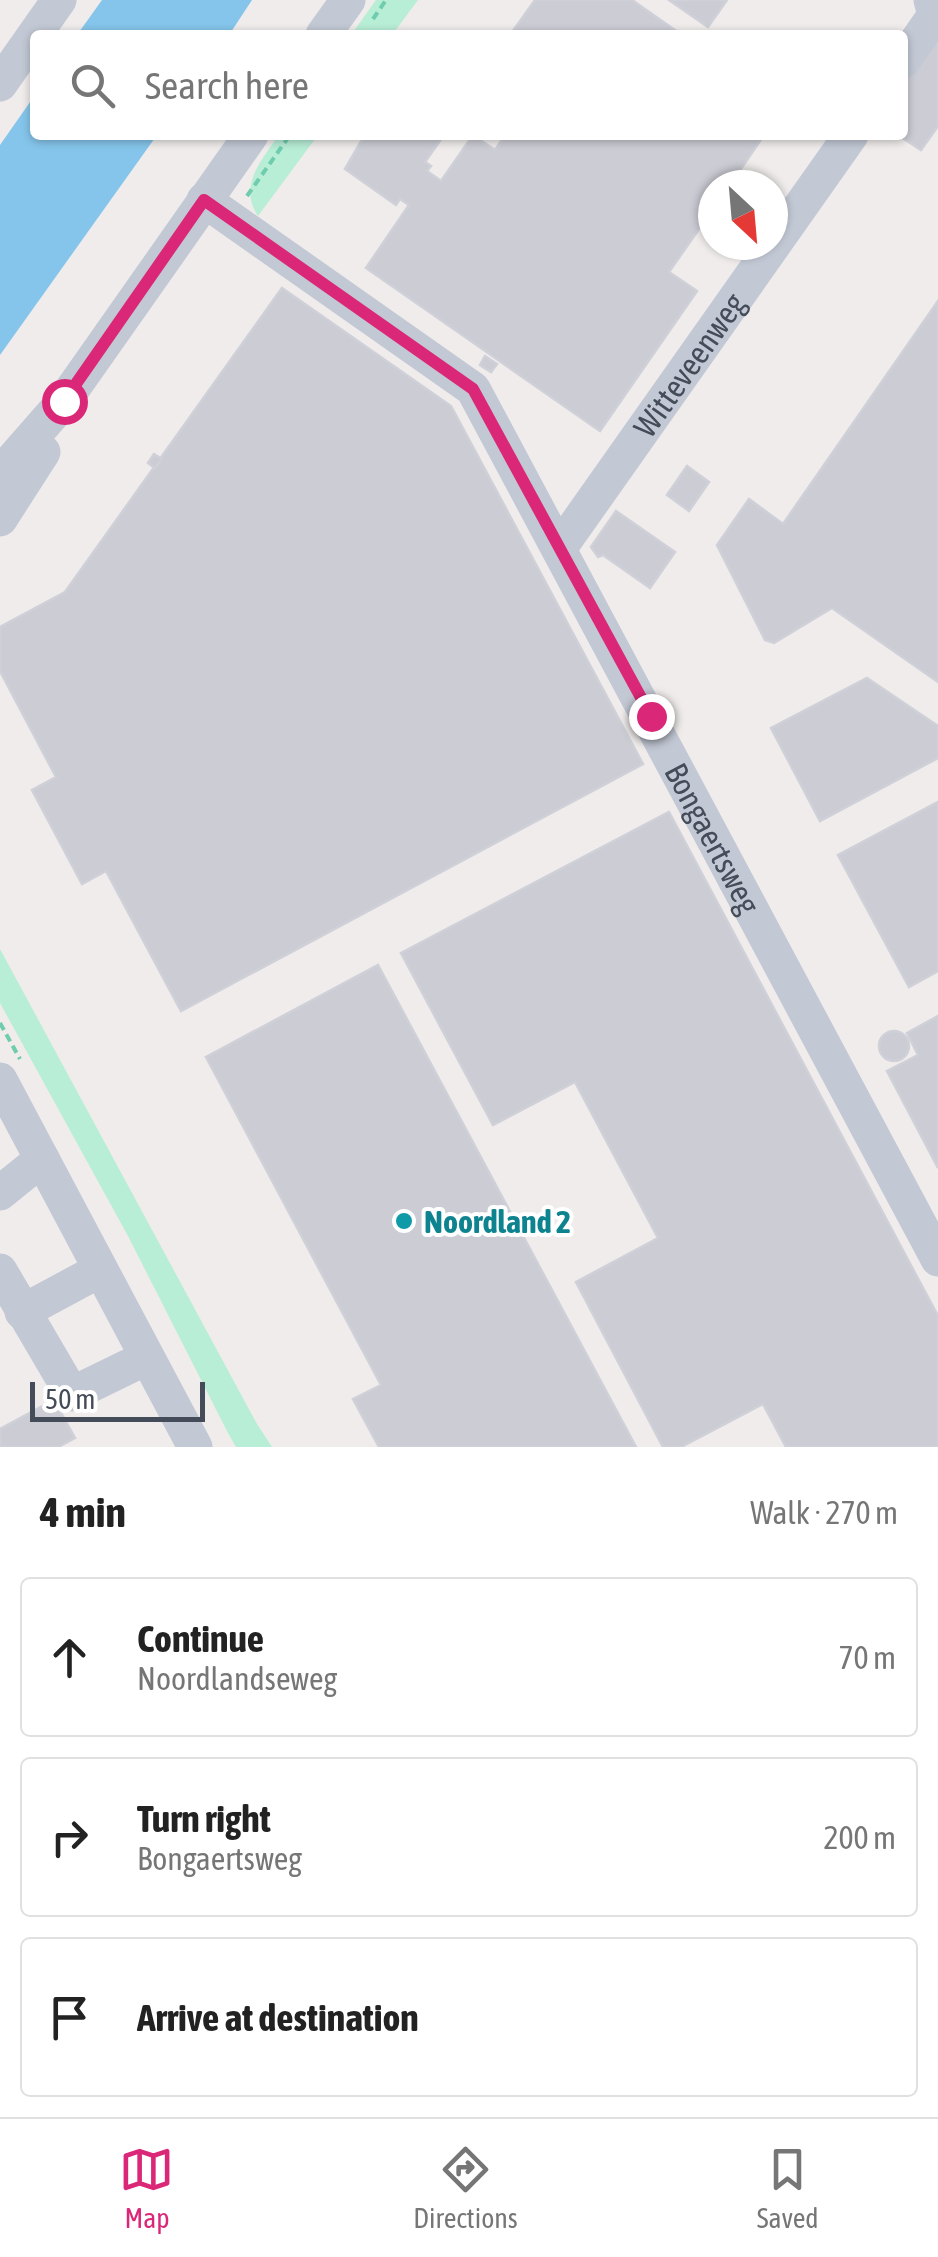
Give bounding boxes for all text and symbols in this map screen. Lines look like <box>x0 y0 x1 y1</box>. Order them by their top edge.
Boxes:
search box <box>30 30 908 140</box>
icon: search <box>65 58 120 113</box>
text: Search here <box>145 64 309 107</box>
north arrow <box>698 170 788 260</box>
street label: Witteveenweg <box>626 285 752 444</box>
route start <box>42 379 88 425</box>
route end <box>629 694 675 740</box>
street label: Bongaertsweg <box>658 757 768 920</box>
place label: Noordland 2 <box>424 1203 571 1240</box>
marker: Noordland 2 <box>393 1210 415 1232</box>
scale bar <box>30 1377 205 1422</box>
text: 50 m <box>45 1383 95 1415</box>
text: 4 min <box>40 1488 126 1536</box>
text: Walk · 270 m <box>750 1494 898 1531</box>
text: Continue <box>137 1617 264 1660</box>
icon: ahead <box>42 1630 97 1685</box>
text: 70 m <box>838 1639 896 1676</box>
text: Noordlandseweg <box>137 1660 337 1697</box>
text: Turn right <box>137 1797 271 1840</box>
icon: right <box>42 1810 97 1865</box>
text: 200 m <box>823 1819 896 1856</box>
text: Bongaertsweg <box>137 1840 302 1877</box>
icon: arrive <box>42 1990 97 2045</box>
text: Arrive at destination <box>137 1996 419 2039</box>
tab: Map <box>119 2142 174 2234</box>
tab: Directions <box>413 2142 518 2234</box>
tab: Saved <box>757 2142 819 2234</box>

